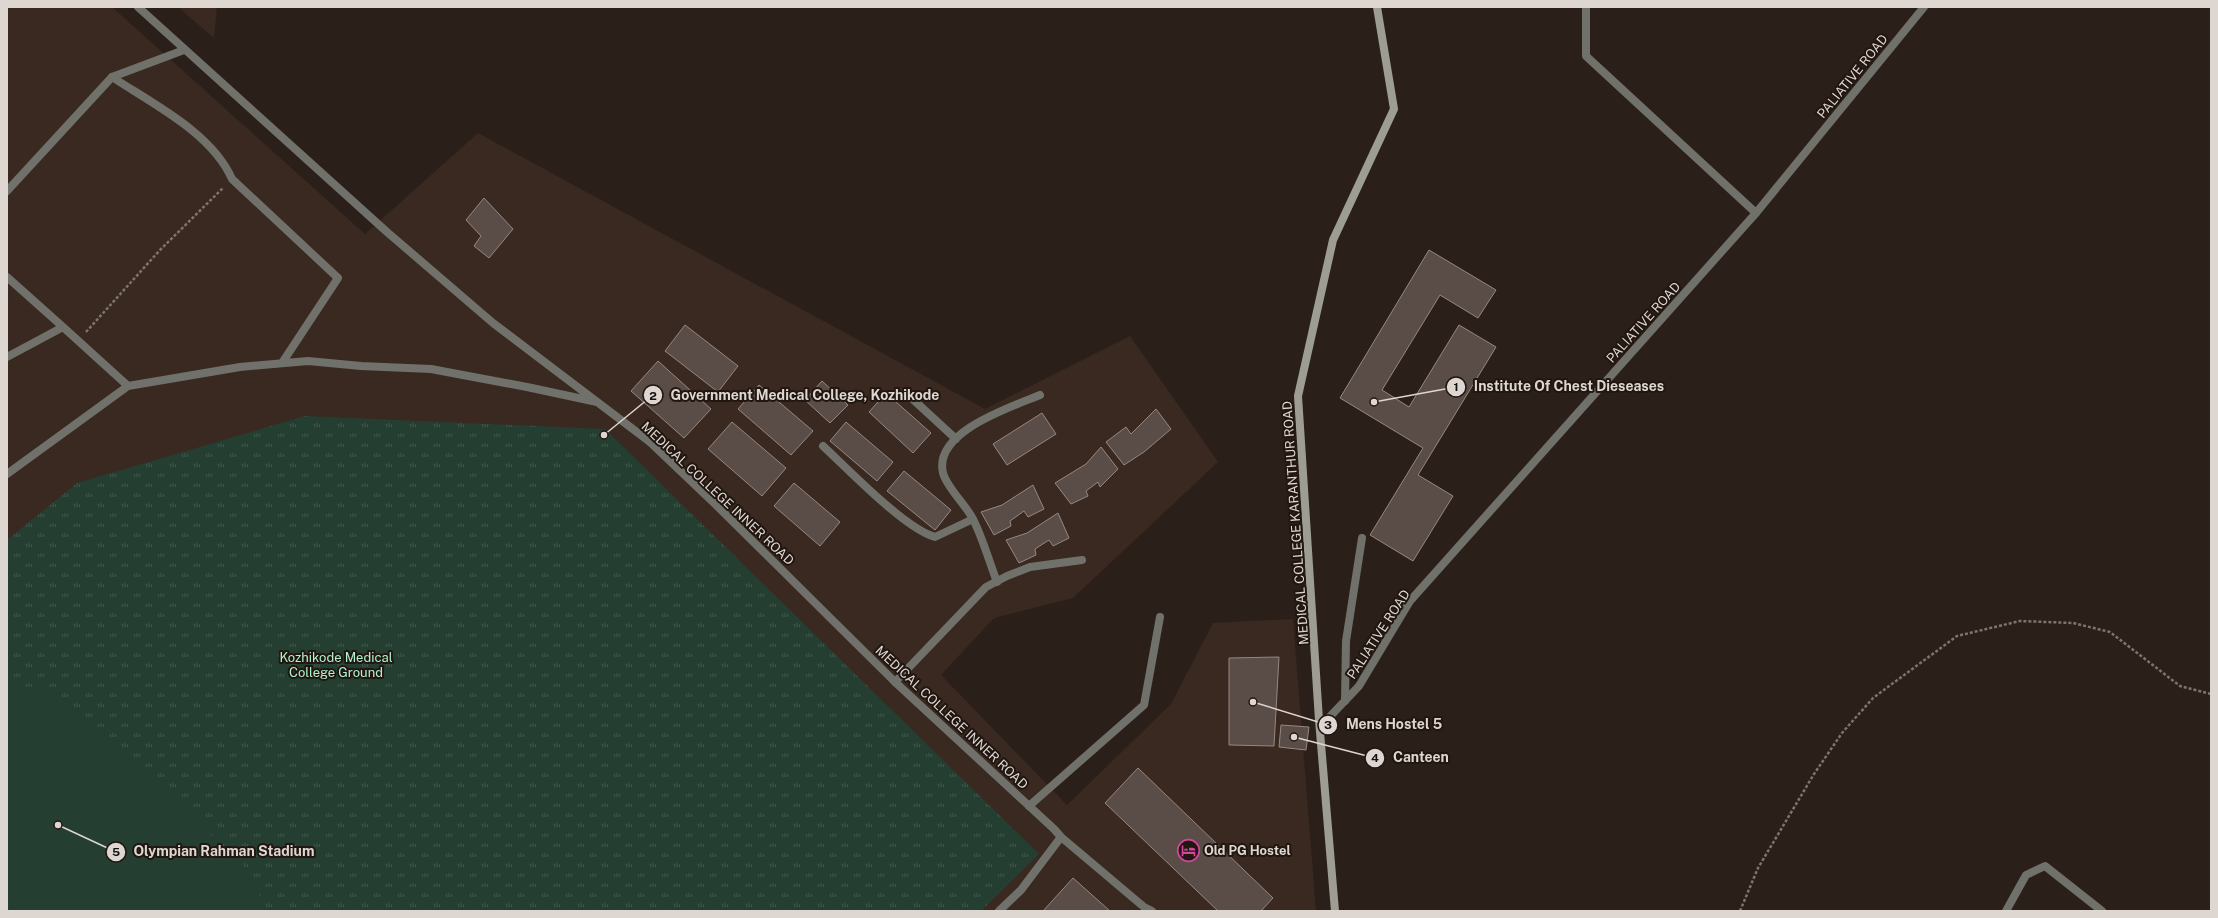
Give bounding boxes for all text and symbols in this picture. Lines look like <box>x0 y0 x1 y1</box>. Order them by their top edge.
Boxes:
street label: PALIATIVE ROAD <box>1814 31 1891 121</box>
street label: PALIATIVE ROAD <box>1603 279 1684 366</box>
callout: Institute Of Chest Dieseases <box>1446 374 1672 400</box>
text: Institute Of Chest Dieseases <box>1474 378 1664 394</box>
text: 1 <box>1453 380 1459 394</box>
callout: Government Medical College, Kozhikode <box>643 382 948 408</box>
text: Government Medical College, Kozhikode <box>671 387 939 403</box>
text: 2 <box>649 389 657 403</box>
street label: MEDICAL COLLEGE KARANTHUR ROAD <box>1280 401 1311 645</box>
street label: MEDICAL COLLEGE INNER ROAD <box>638 419 797 568</box>
street label: PALIATIVE ROAD <box>1344 587 1413 682</box>
street label: MEDICAL COLLEGE INNER ROAD <box>872 643 1031 792</box>
park label: Kozhikode Medical College Ground <box>279 650 393 680</box>
callout: Mens Hostel 5 <box>1318 712 1450 738</box>
text: Mens Hostel 5 <box>1346 716 1442 732</box>
text: 3 <box>1324 718 1332 732</box>
callout: Canteen <box>1365 745 1457 771</box>
text: Canteen <box>1393 749 1449 765</box>
text: 4 <box>1371 751 1379 765</box>
hotel icon: Old PG Hostel <box>1176 837 1202 863</box>
callout: Olympian Rahman Stadium <box>106 839 323 865</box>
text: Olympian Rahman Stadium <box>134 843 314 859</box>
place label: Old PG Hostel <box>1204 843 1291 858</box>
text: 5 <box>112 845 120 859</box>

